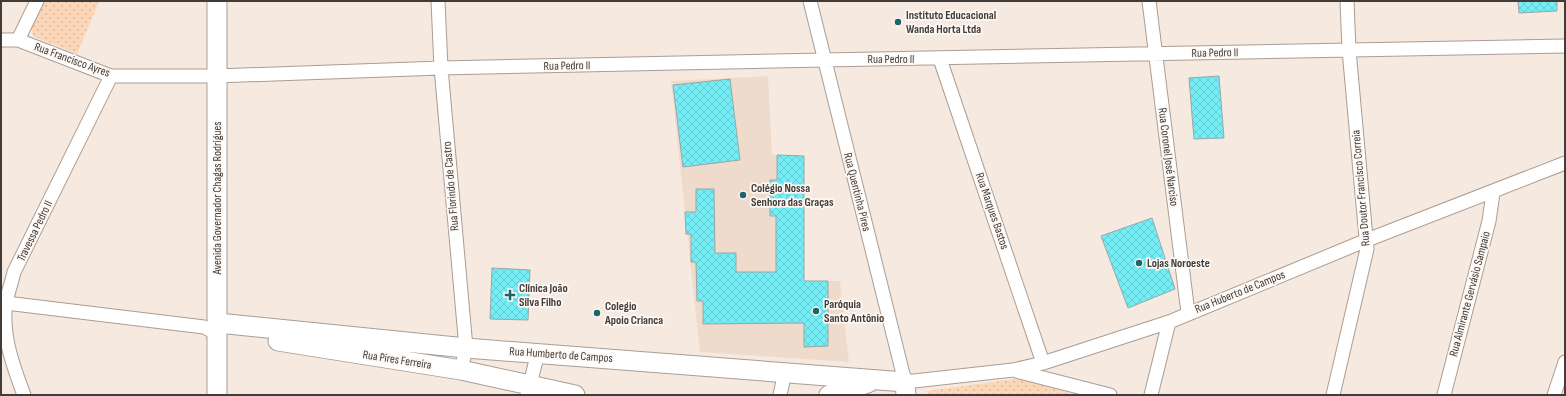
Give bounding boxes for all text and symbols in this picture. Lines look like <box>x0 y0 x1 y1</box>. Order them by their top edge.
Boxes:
place label: Instituto Educacional Wanda Horta Ltda <box>906 8 996 37</box>
marker: Instituto Educacional Wanda Horta Ltda <box>893 17 903 27</box>
street label: Rua Francisco Ayres <box>32 39 112 81</box>
street label: Rua Pedro II <box>1191 45 1239 61</box>
street label: Rua Pedro II <box>868 52 914 67</box>
street label: Rua Pedro II <box>543 58 591 74</box>
street label: Rua Coronel José Narciso <box>1155 107 1181 207</box>
street label: Avenida Governador Chagas Rodrigues <box>210 121 225 276</box>
street label: Rua Doutor Francisco Correia <box>1348 129 1374 247</box>
street label: Rua Florindo de Castro <box>440 141 462 231</box>
street label: Rua Quentinha Pires <box>840 151 874 233</box>
street label: Rua Marques Bastos <box>972 171 1012 251</box>
place label: Colégio Nossa Senhora das Graças <box>751 181 834 210</box>
marker: Colégio Nossa Senhora das Graças <box>738 190 748 200</box>
street label: Travessa Pedro II <box>14 198 56 264</box>
street label: Rua Almirante Gervásio Sampaio <box>1446 230 1494 358</box>
place label: Lojas Noroeste <box>1147 256 1210 271</box>
marker: Lojas Noroeste <box>1134 258 1144 268</box>
street label: Rua Huberto de Campos <box>1193 267 1287 317</box>
place label: Clínica João Silva Filho <box>519 281 568 310</box>
marker: Clínica João Silva Filho <box>504 289 516 301</box>
place label: Paróquia Santo Antônio <box>824 297 884 326</box>
place label: Colegio Apoio Crianca <box>604 299 663 328</box>
marker: Paróquia Santo Antônio <box>811 306 821 316</box>
marker: Colegio Apoio Crianca <box>592 308 602 318</box>
street label: Rua Humberto de Campos <box>509 344 613 366</box>
street label: Rua Pires Ferreira <box>361 347 433 373</box>

